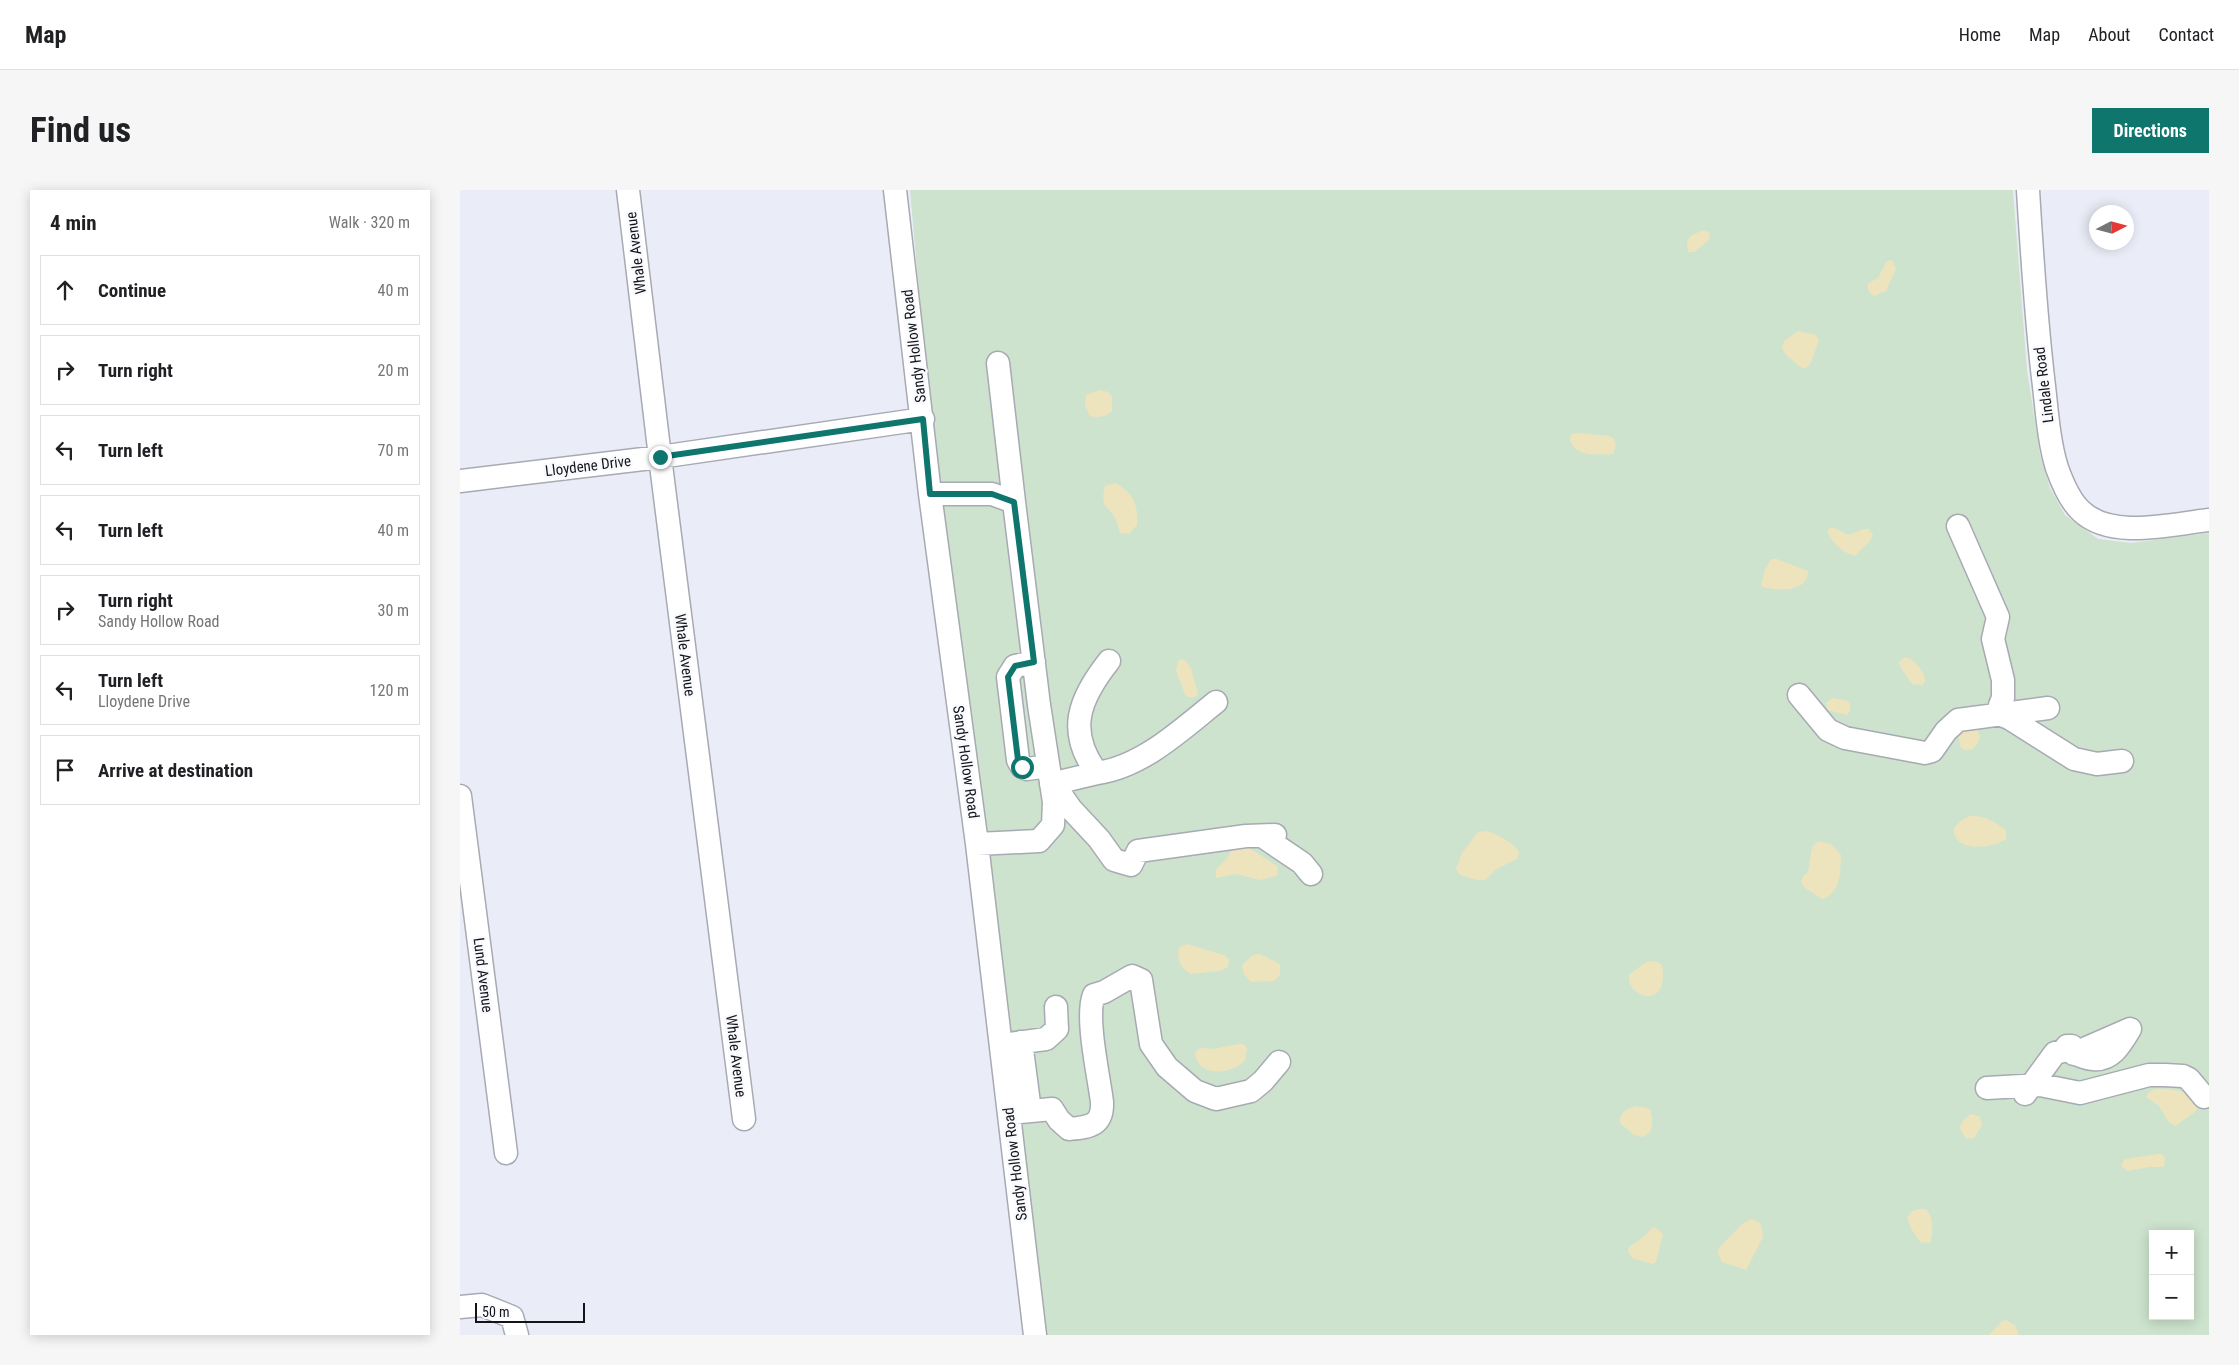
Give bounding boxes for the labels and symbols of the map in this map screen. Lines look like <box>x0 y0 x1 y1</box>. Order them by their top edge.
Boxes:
north arrow <box>2089 205 2134 250</box>
street label: Whale Avenue <box>622 211 650 295</box>
street label: Sandy Hollow Road <box>898 288 930 404</box>
street label: Lindale Road <box>2030 346 2058 424</box>
route end <box>649 446 672 469</box>
street label: Lloydene Drive <box>544 452 632 480</box>
street label: Whale Avenue <box>671 613 699 697</box>
street label: Sandy Hollow Road <box>949 704 983 820</box>
route start <box>1011 756 1034 779</box>
street label: Lund Avenue <box>469 936 497 1014</box>
street label: Whale Avenue <box>722 1014 750 1098</box>
street label: Sandy Hollow Road <box>999 1106 1031 1222</box>
scale bar <box>475 1300 585 1323</box>

